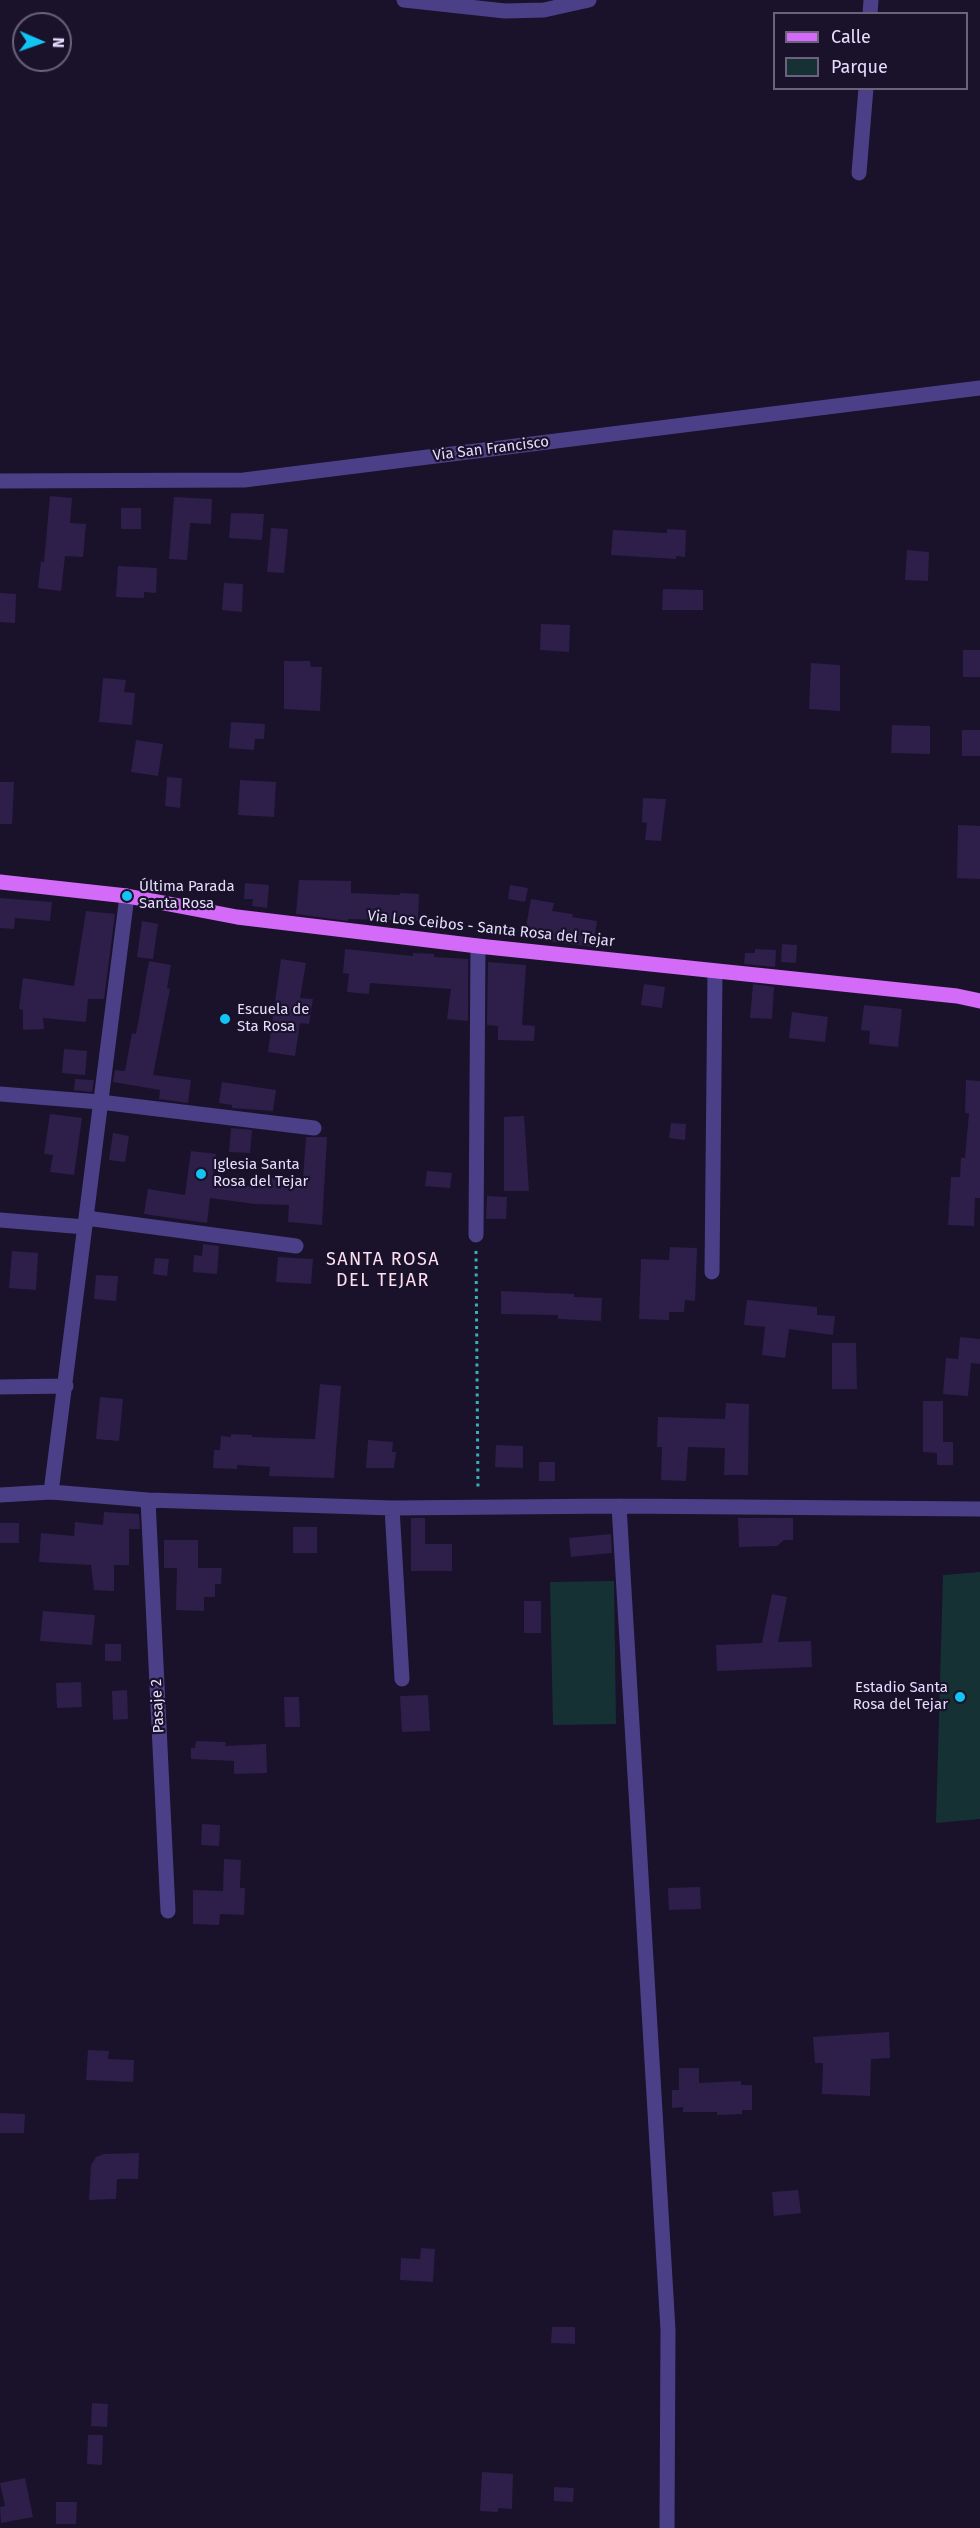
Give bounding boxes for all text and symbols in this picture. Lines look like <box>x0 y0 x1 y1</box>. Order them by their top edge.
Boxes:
north arrow <box>12 12 72 72</box>
legend <box>773 12 968 90</box>
text: Calle <box>831 26 871 48</box>
text: N <box>49 37 68 48</box>
text: Parque <box>831 56 888 78</box>
street label: Via San Francisco <box>432 433 550 465</box>
place label: Última Parada Santa Rosa <box>139 878 235 913</box>
marker: Última Parada Santa Rosa <box>120 889 134 903</box>
street label: Via Los Ceibos - Santa Rosa del Tejar <box>366 907 616 951</box>
place label: Escuela de Sta Rosa <box>237 1001 309 1036</box>
marker: Escuela de Sta Rosa <box>218 1012 232 1026</box>
place label: Iglesia Santa Rosa del Tejar <box>213 1156 308 1191</box>
marker: Iglesia Santa Rosa del Tejar <box>194 1167 208 1181</box>
district label: SANTA ROSA DEL TEJAR <box>326 1249 440 1292</box>
street label: Pasaje 2 <box>148 1678 168 1734</box>
place label: Estadio Santa Rosa del Tejar <box>853 1679 948 1714</box>
marker: Estadio Santa Rosa del Tejar <box>953 1690 967 1704</box>

